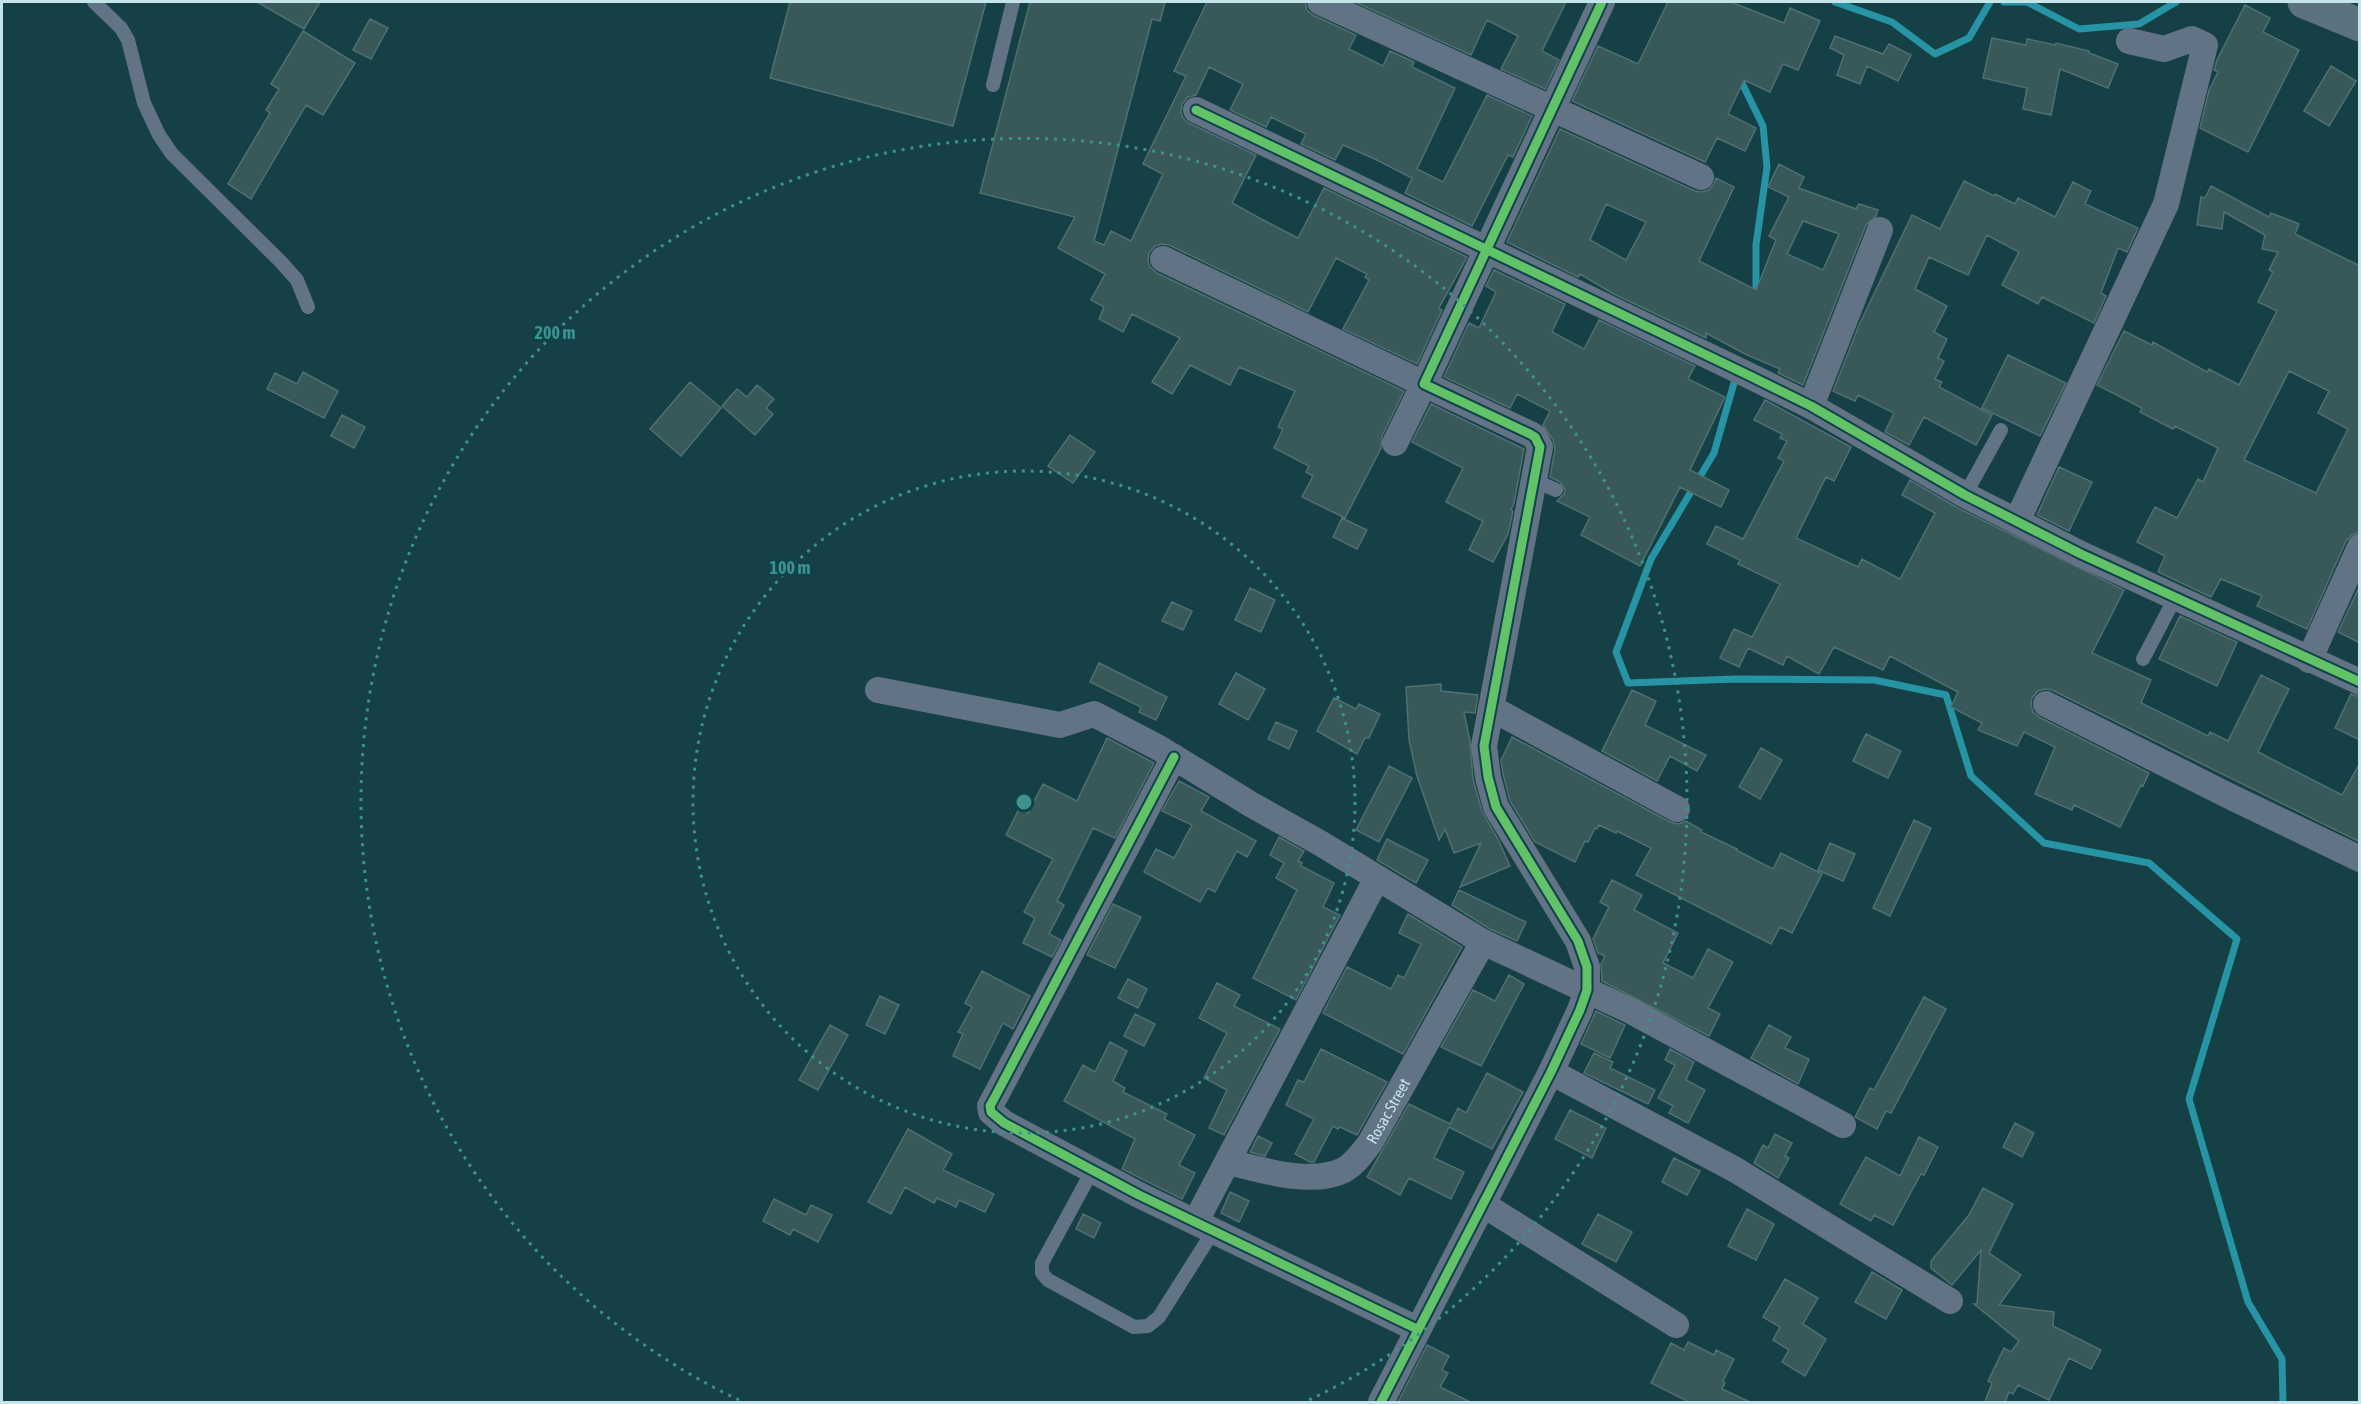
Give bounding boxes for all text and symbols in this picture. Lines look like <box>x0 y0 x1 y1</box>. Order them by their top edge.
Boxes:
text: 200 m <box>535 322 575 343</box>
text: 100 m <box>770 557 810 578</box>
centre of rings <box>1014 792 1034 812</box>
street label: Rosac Street <box>1363 1075 1414 1147</box>

